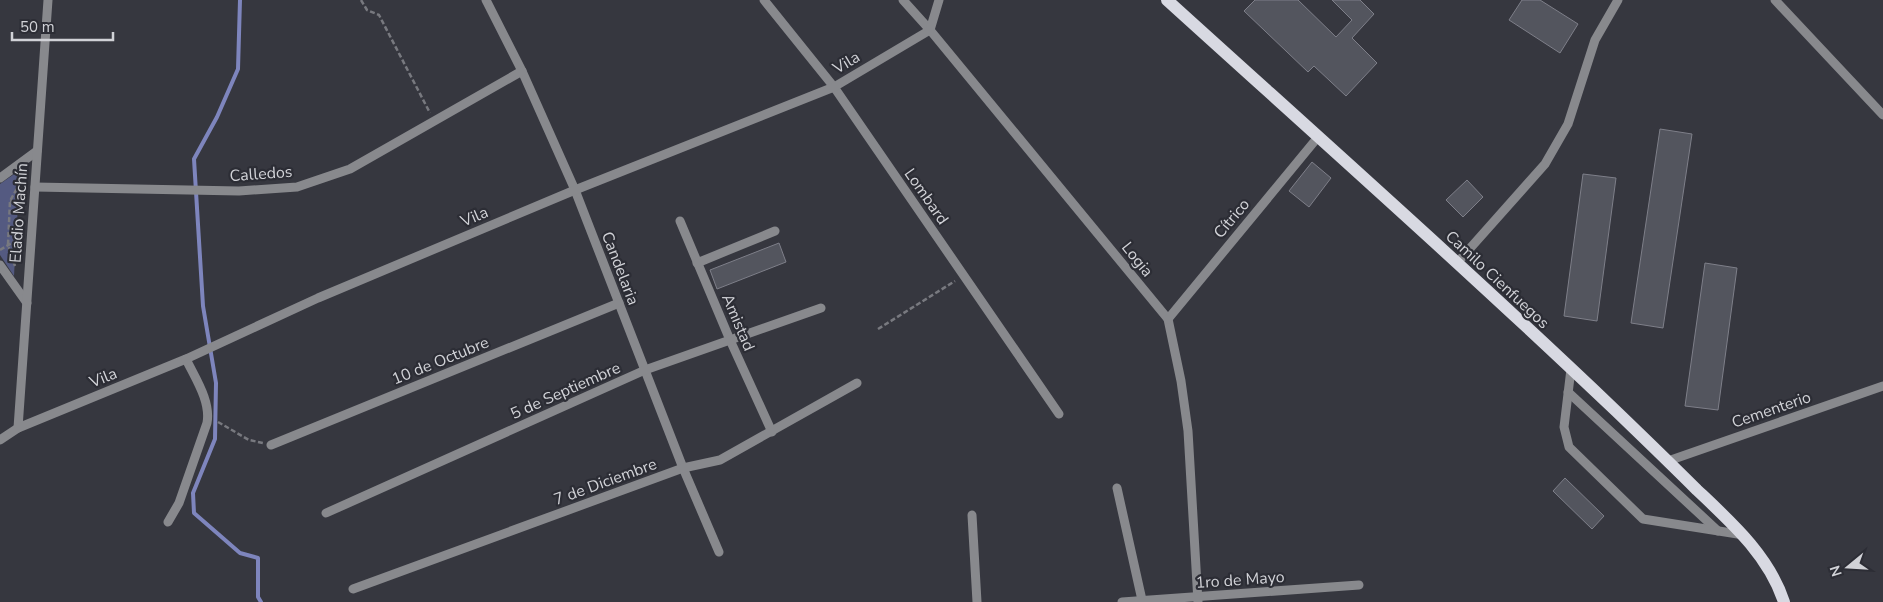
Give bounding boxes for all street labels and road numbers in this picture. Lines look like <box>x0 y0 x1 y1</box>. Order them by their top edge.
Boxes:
street label: Vila <box>828 46 864 80</box>
street label: Calledos <box>229 161 293 187</box>
street label: Eladio Machín <box>5 162 33 264</box>
street label: Lombard <box>899 164 954 229</box>
street label: Cítrico <box>1209 194 1255 243</box>
street label: Vila <box>456 201 492 233</box>
street label: Camilo Cienfuegos <box>1440 226 1554 334</box>
street label: Candelaria <box>596 228 644 308</box>
street label: Logia <box>1116 238 1158 282</box>
street label: Amistad <box>716 290 760 354</box>
street label: 10 de Octubre <box>389 331 492 390</box>
street label: 5 de Septiembre <box>507 357 624 425</box>
street label: Vila <box>85 362 120 394</box>
street label: Cementerio <box>1729 386 1814 434</box>
street label: 7 de Diciembre <box>551 453 660 511</box>
street label: 1ro de Mayo <box>1195 566 1285 594</box>

